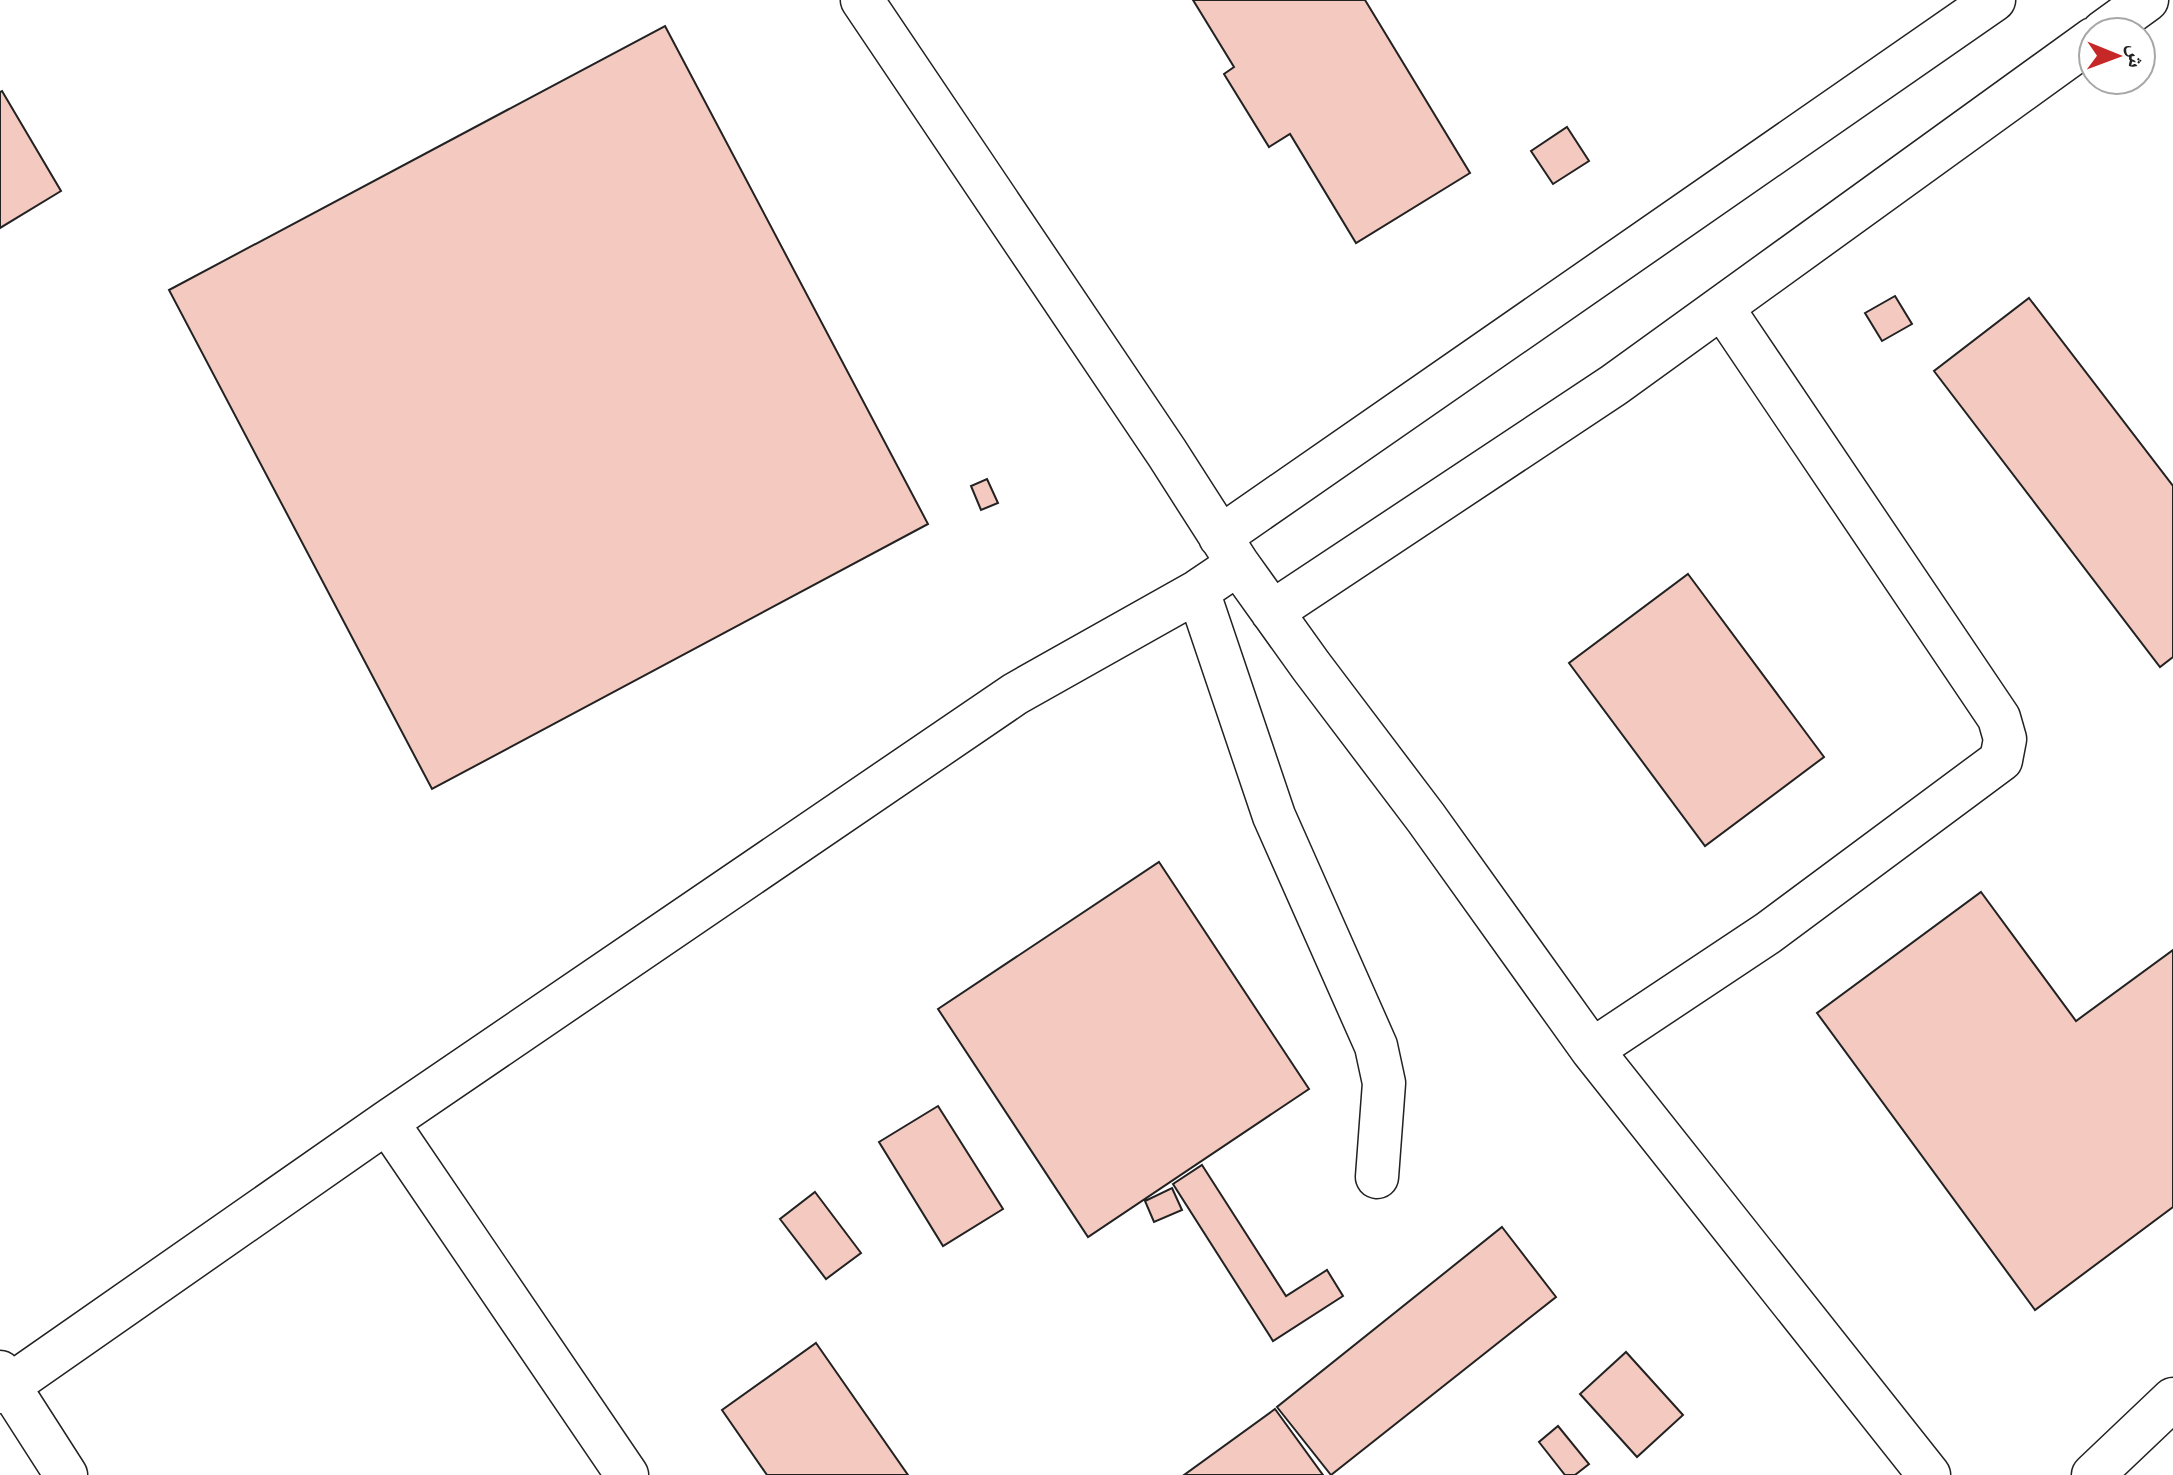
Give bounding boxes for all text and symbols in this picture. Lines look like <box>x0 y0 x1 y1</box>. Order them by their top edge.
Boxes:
north arrow <box>2077 16 2157 96</box>
text: ش <box>2122 44 2152 68</box>

